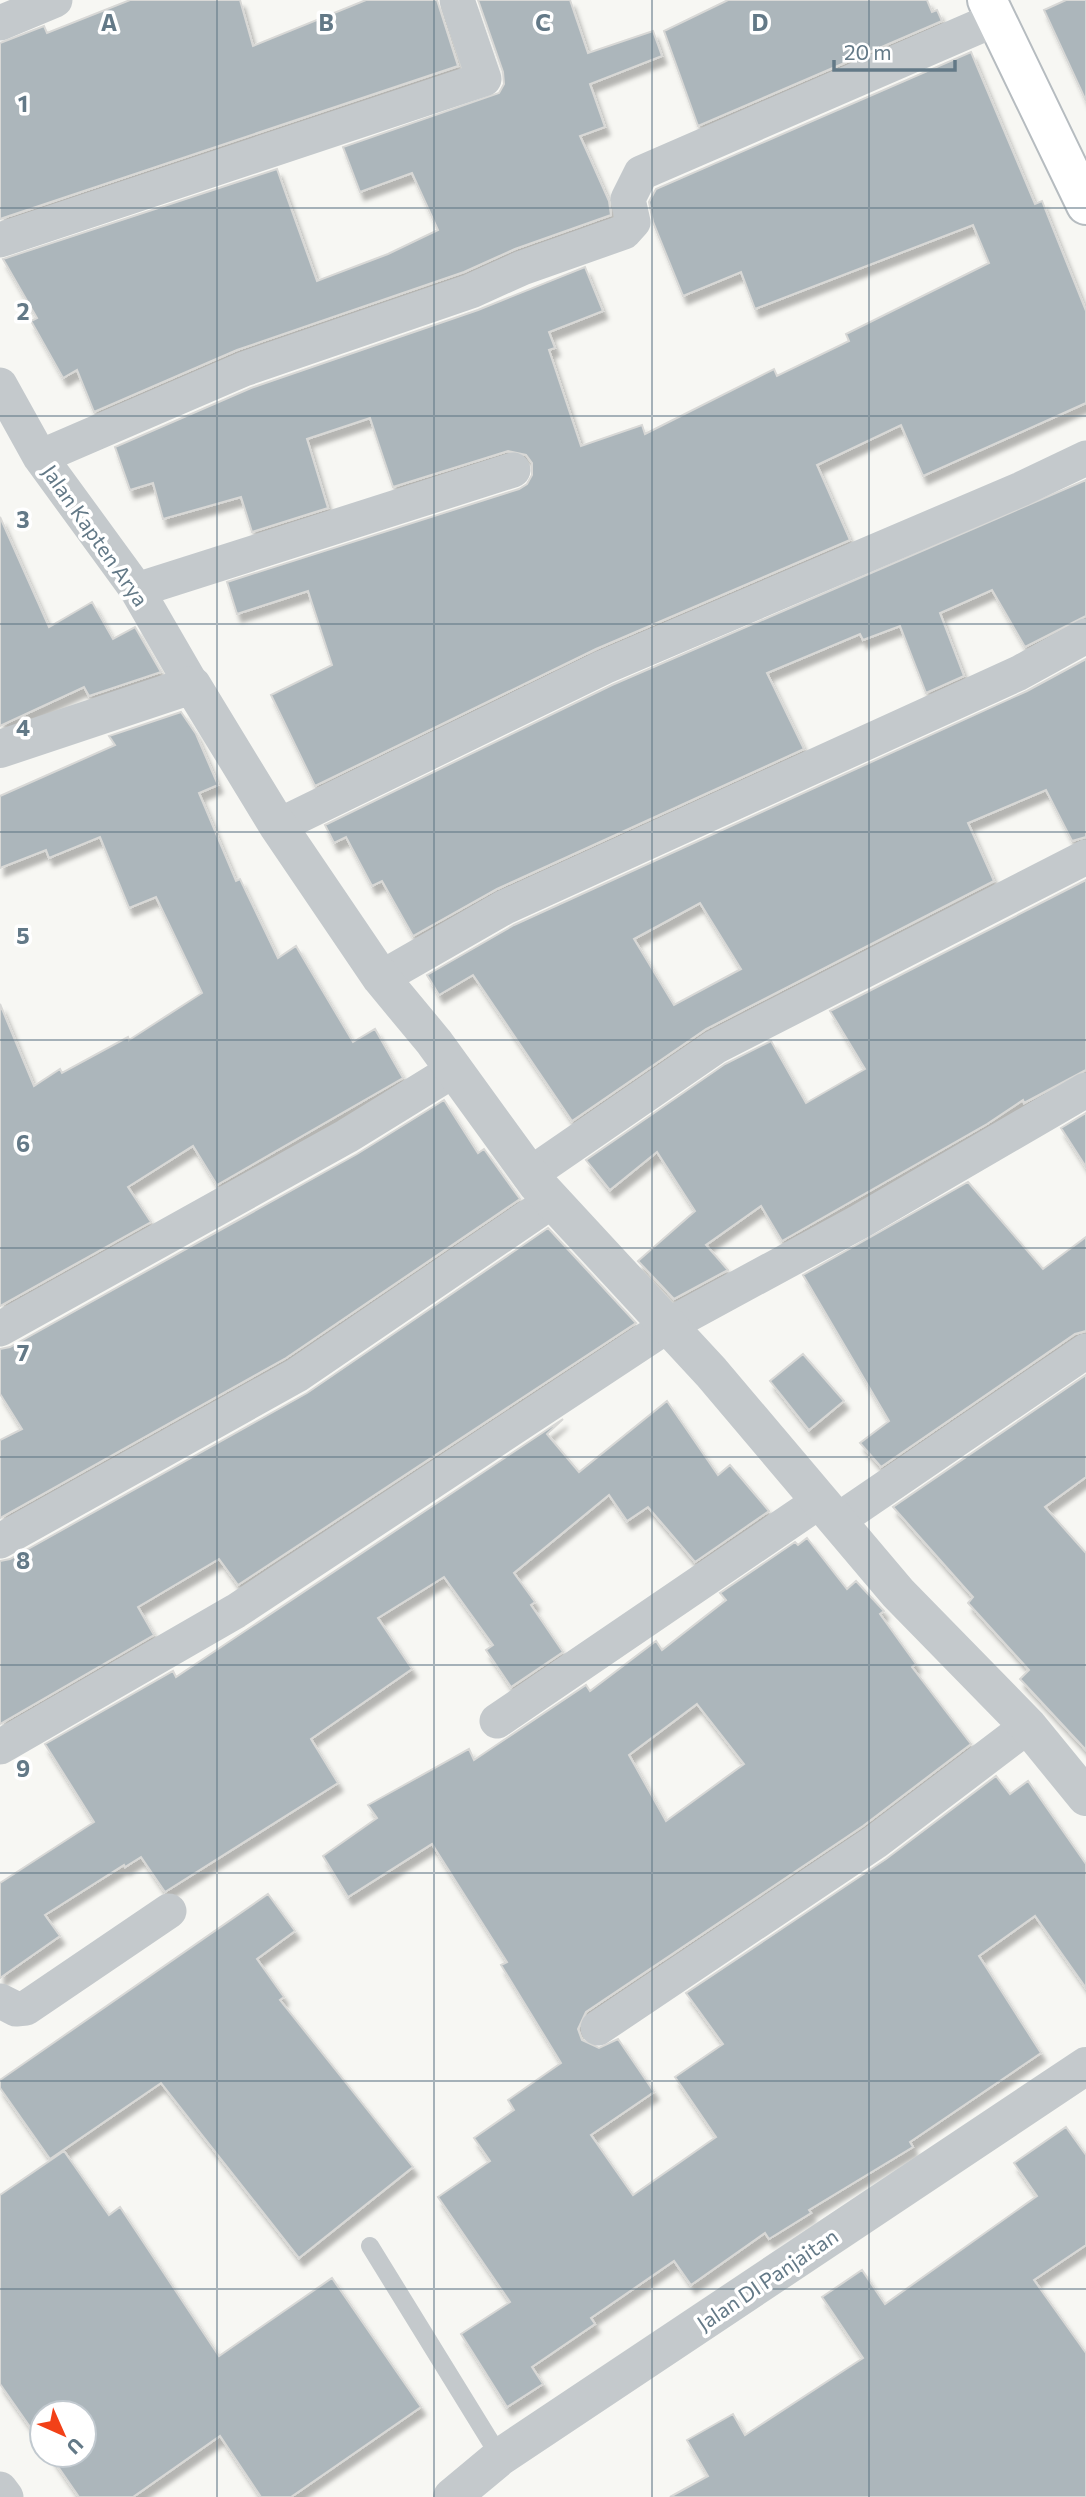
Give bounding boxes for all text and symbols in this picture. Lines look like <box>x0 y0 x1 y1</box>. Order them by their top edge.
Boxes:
text: A <box>101 8 118 36</box>
text: B <box>318 8 334 36</box>
text: C <box>535 8 551 36</box>
text: D <box>752 8 769 36</box>
scale bar <box>834 28 955 72</box>
text: 20 m <box>844 39 892 64</box>
text: 1 <box>18 89 28 117</box>
text: 2 <box>16 297 30 325</box>
street label: Jalan Kapten Arya <box>38 459 154 611</box>
text: 3 <box>16 505 30 533</box>
text: 4 <box>16 713 30 741</box>
text: 5 <box>16 921 30 949</box>
text: 6 <box>16 1129 30 1157</box>
text: 7 <box>17 1338 29 1366</box>
text: 8 <box>16 1546 30 1574</box>
text: 9 <box>16 1754 30 1782</box>
street label: Jalan DI Panjaitan <box>692 2223 842 2335</box>
north arrow <box>28 2399 98 2469</box>
text: U <box>62 2433 88 2459</box>

